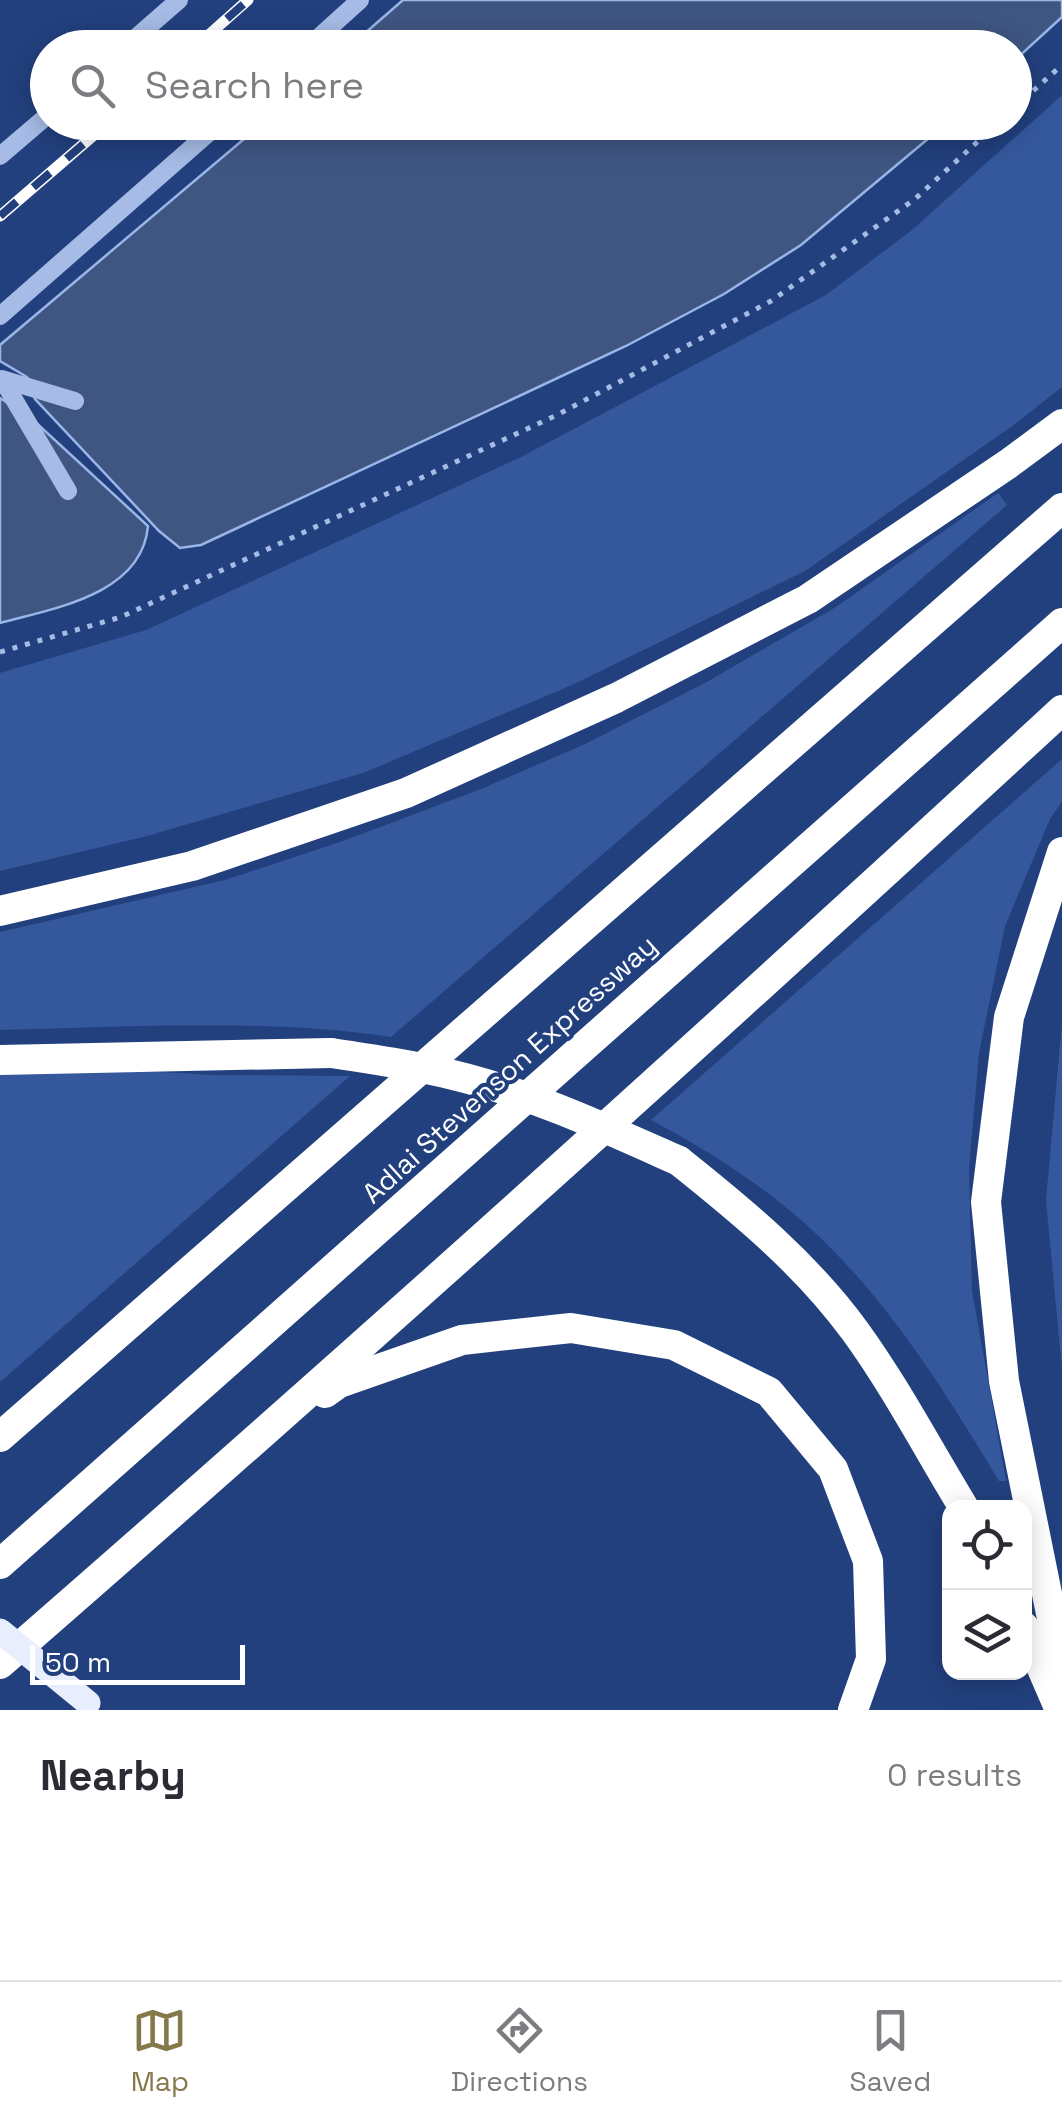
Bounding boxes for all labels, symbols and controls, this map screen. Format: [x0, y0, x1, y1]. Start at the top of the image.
search box [30, 30, 1032, 140]
icon: search [65, 58, 120, 113]
text: Search here [145, 61, 364, 109]
street label: Adlai Stevenson Expressway [354, 927, 664, 1211]
map controls [942, 1500, 1032, 1680]
button: locate [942, 1500, 1032, 1590]
button: layers [942, 1590, 1032, 1680]
scale bar [30, 1640, 245, 1684]
text: 50 m [45, 1644, 111, 1680]
text: Nearby [40, 1749, 186, 1802]
text: 0 results [887, 1755, 1022, 1795]
tab: Map [131, 2003, 189, 2099]
tab: Directions [451, 2003, 588, 2099]
tab: Saved [850, 2003, 931, 2099]

